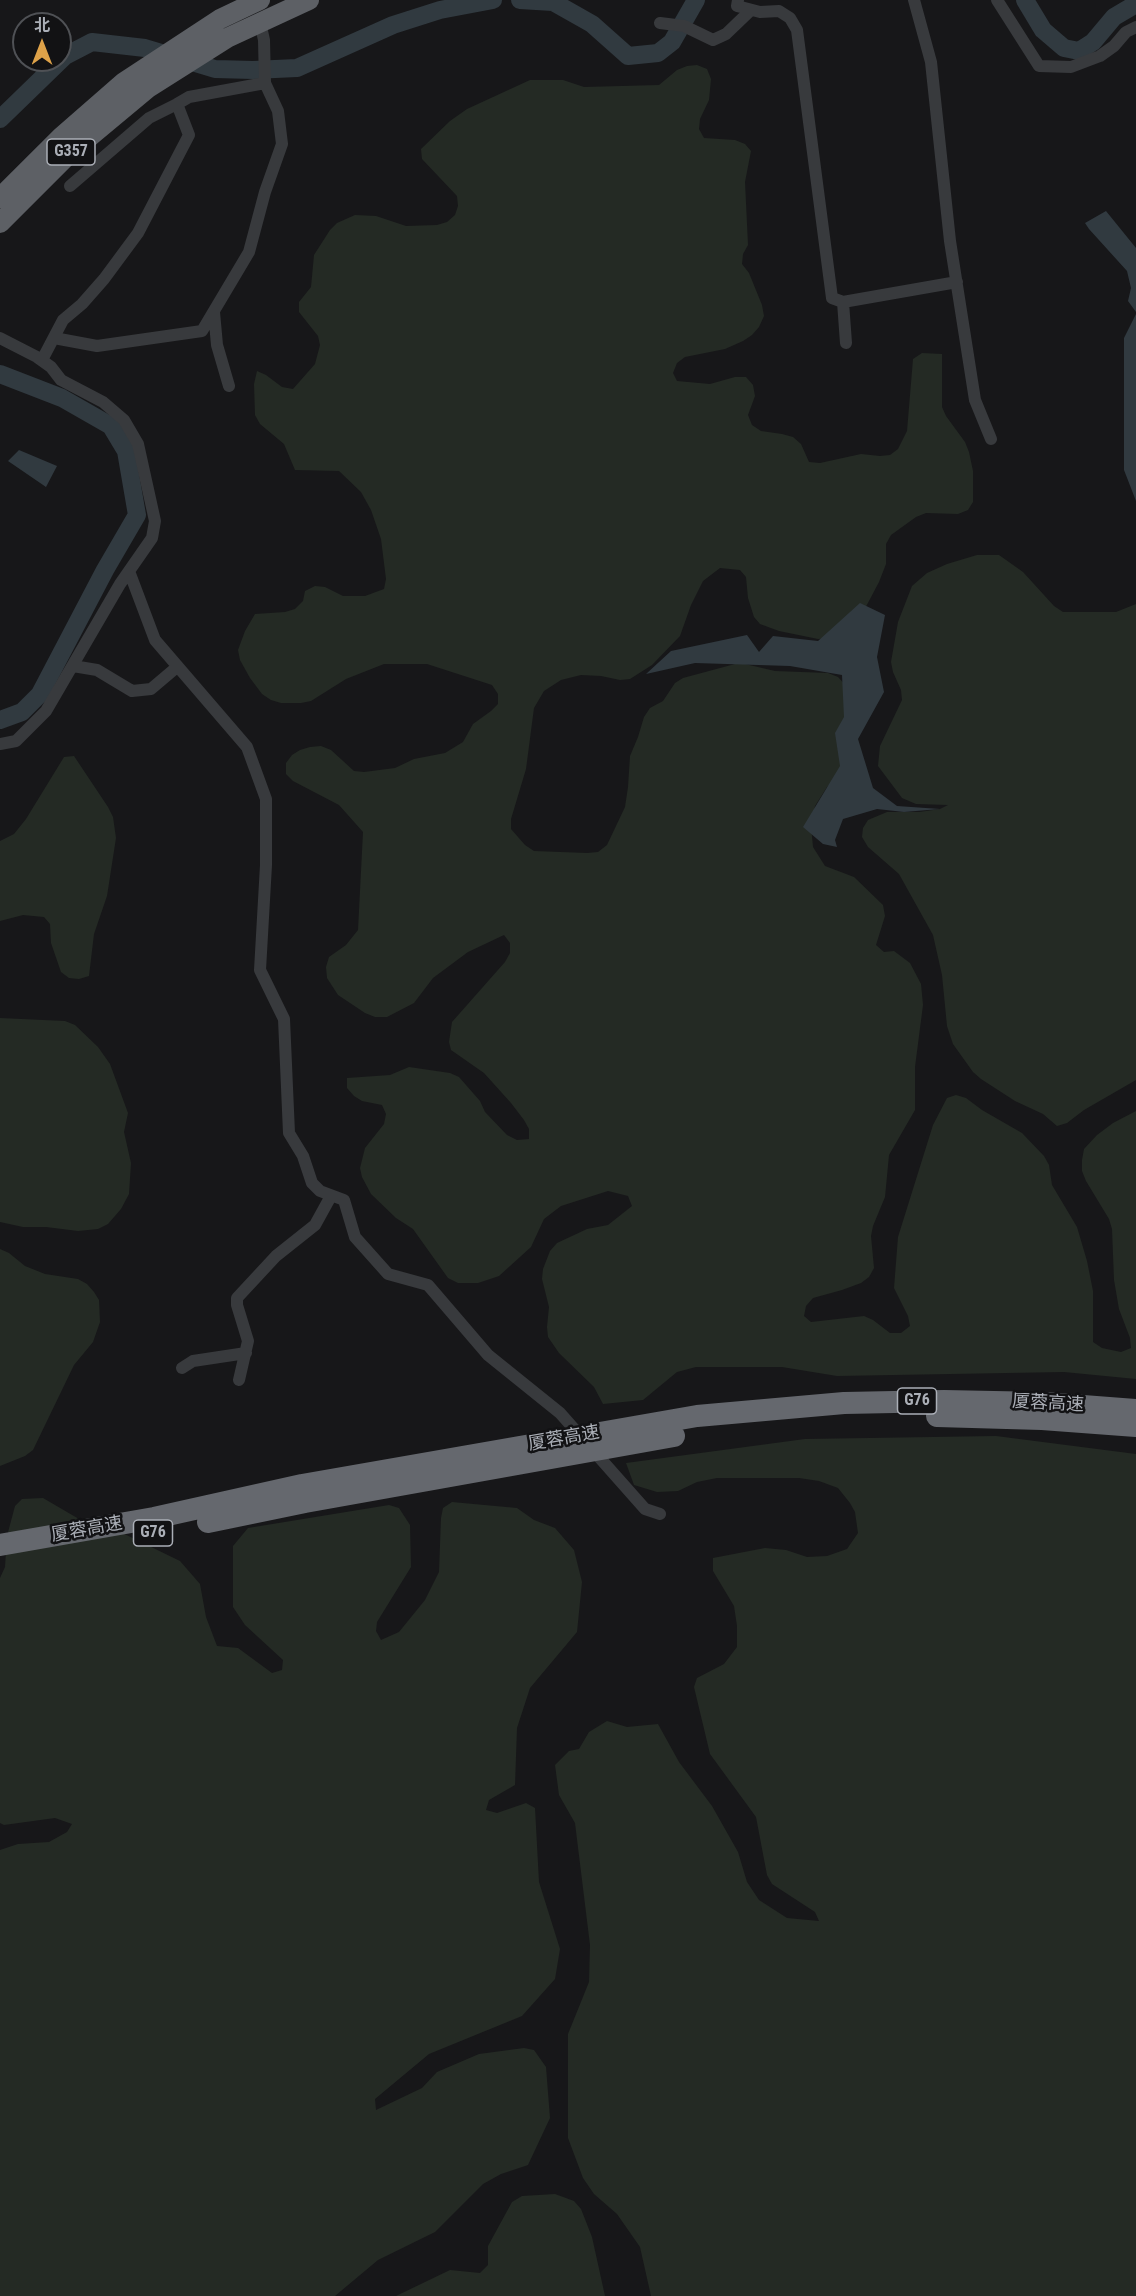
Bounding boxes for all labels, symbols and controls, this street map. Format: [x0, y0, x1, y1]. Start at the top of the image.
north arrow [12, 12, 72, 72]
text: 北 [34, 16, 50, 35]
road number: G357 [47, 139, 95, 165]
road number: G76 [898, 1388, 936, 1414]
street label: 厦蓉高速 [1011, 1391, 1085, 1417]
street label: 厦蓉高速 [527, 1422, 601, 1456]
street label: 厦蓉高速 [50, 1513, 124, 1547]
road number: G76 [134, 1520, 172, 1546]

